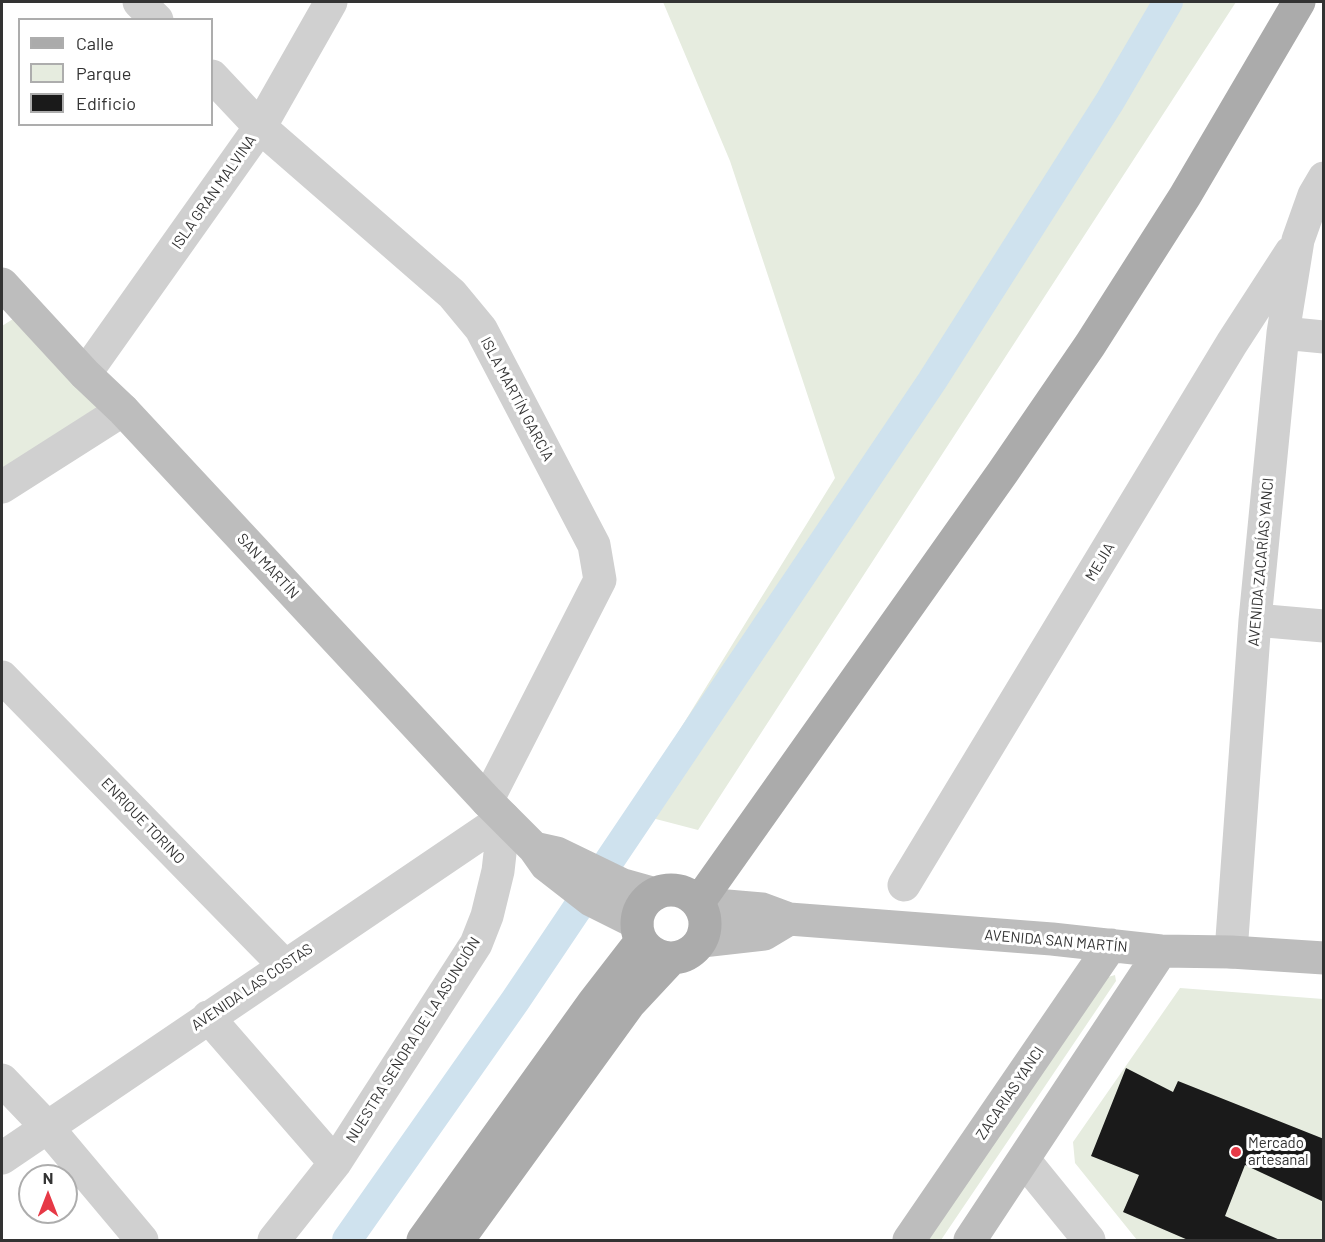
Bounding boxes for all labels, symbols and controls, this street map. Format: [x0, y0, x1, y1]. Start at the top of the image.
legend [18, 18, 213, 126]
text: Calle [76, 32, 114, 54]
text: Parque [76, 62, 131, 84]
text: Edificio [76, 92, 136, 114]
street label: ISLA GRAN MALVINA [168, 132, 260, 252]
street label: ISLA MARTÍN GARCÍA [477, 334, 557, 464]
street label: AVENIDA ZACARÍAS YANCI [1245, 477, 1277, 647]
street label: SAN MARTÍN [233, 530, 303, 602]
street label: MEJIA [1082, 540, 1118, 584]
street label: ENRIQUE TORINO [97, 774, 189, 868]
street label: AVENIDA SAN MARTÍN [984, 926, 1128, 956]
street label: NUESTRA SEÑORA DE LA ASUNCIÓN [342, 934, 484, 1146]
street label: AVENIDA LAS COSTAS [188, 940, 316, 1034]
street label: ZACARIAS YANCI [972, 1043, 1048, 1143]
place label: Mercado artesanal [1248, 1134, 1309, 1169]
marker: Mercado artesanal [1229, 1145, 1243, 1159]
north arrow [18, 1164, 78, 1224]
text: N [43, 1168, 53, 1187]

